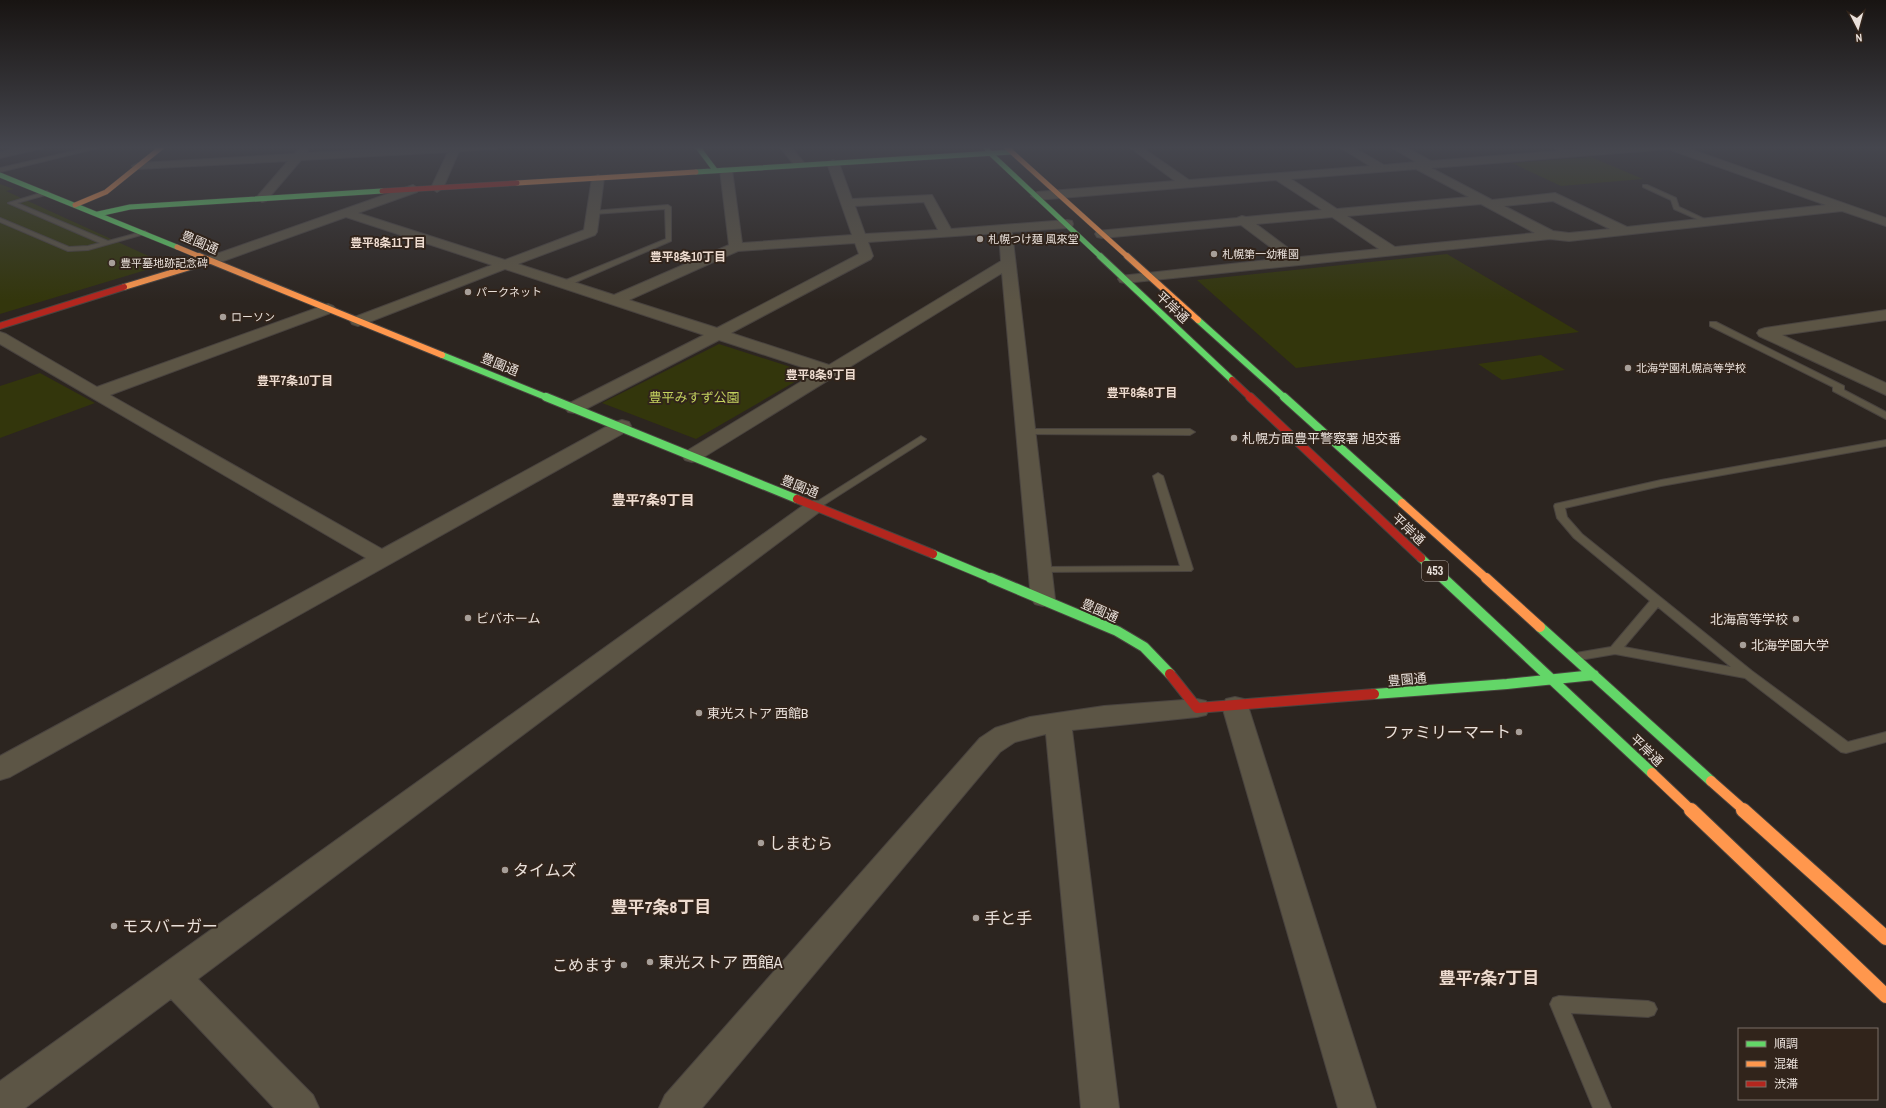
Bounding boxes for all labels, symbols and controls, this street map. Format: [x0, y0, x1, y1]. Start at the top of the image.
north arrow [1838, 8, 1878, 48]
text: N [1855, 31, 1863, 45]
street label: 豊園通 [179, 227, 221, 258]
place label: 札幌つけ麺 風來堂 [988, 232, 1079, 246]
marker: 札幌つけ麺 風來堂 [975, 234, 985, 244]
district label: 豊平8条11丁目 [350, 235, 426, 251]
place label: 札幌第一幼稚園 [1222, 247, 1299, 261]
district label: 豊平8条10丁目 [650, 249, 726, 265]
marker: 札幌第一幼稚園 [1209, 249, 1219, 259]
place label: 豊平墓地跡記念碑 [120, 256, 208, 270]
marker: 豊平墓地跡記念碑 [107, 258, 117, 268]
place label: パークネット [476, 285, 542, 299]
marker: パークネット [463, 287, 473, 297]
street label: 平岸通 [1153, 288, 1193, 327]
place label: ローソン [231, 310, 275, 324]
marker: ローソン [218, 312, 228, 322]
street label: 豊園通 [479, 349, 521, 380]
place label: 北海学園札幌高等学校 [1636, 361, 1746, 375]
marker: 北海学園札幌高等学校 [1623, 363, 1633, 373]
district label: 豊平8条9丁目 [786, 367, 856, 383]
district label: 豊平7条10丁目 [257, 373, 333, 389]
district label: 豊平8条8丁目 [1107, 385, 1177, 401]
park label: 豊平みすず公園 [648, 389, 740, 406]
place label: 札幌方面豊平警察署 旭交番 [1242, 430, 1401, 447]
marker: 札幌方面豊平警察署 旭交番 [1229, 433, 1239, 443]
street label: 豊園通 [779, 471, 821, 502]
district label: 豊平7条9丁目 [612, 491, 694, 509]
street label: 平岸通 [1389, 510, 1429, 549]
road number: 453 [1422, 561, 1448, 581]
street label: 豊園通 [1079, 595, 1121, 626]
place label: ビバホーム [476, 610, 541, 627]
place label: 北海高等学校 [1710, 611, 1788, 628]
marker: ビバホーム [463, 613, 473, 623]
marker: 北海高等学校 [1791, 614, 1801, 624]
place label: 北海学園大学 [1751, 637, 1829, 654]
marker: 北海学園大学 [1738, 640, 1748, 650]
street label: 豊園通 [1387, 669, 1427, 690]
place label: 東光ストア 西館B [707, 705, 808, 722]
marker: 東光ストア 西館B [694, 708, 704, 718]
place label: ファミリーマート [1383, 721, 1511, 743]
marker: ファミリーマート [1514, 727, 1524, 737]
street label: 平岸通 [1627, 731, 1667, 770]
place label: しまむら [769, 832, 833, 854]
marker: しまむら [756, 838, 766, 848]
place label: タイムズ [513, 859, 577, 881]
marker: タイムズ [500, 865, 510, 875]
district label: 豊平7条8丁目 [611, 895, 711, 918]
place label: 手と手 [984, 907, 1032, 929]
marker: 手と手 [971, 913, 981, 923]
place label: モスバーガー [122, 915, 218, 937]
marker: モスバーガー [109, 921, 119, 931]
place label: 東光ストア 西館A [658, 951, 783, 973]
place label: こめます [552, 954, 616, 976]
marker: 東光ストア 西館A [645, 957, 655, 967]
marker: こめます [619, 960, 629, 970]
district label: 豊平7条7丁目 [1439, 966, 1539, 989]
legend [1738, 1028, 1878, 1100]
text: 順調 [1774, 1036, 1798, 1052]
text: 混雑 [1774, 1056, 1798, 1072]
text: 渋滞 [1774, 1076, 1798, 1092]

